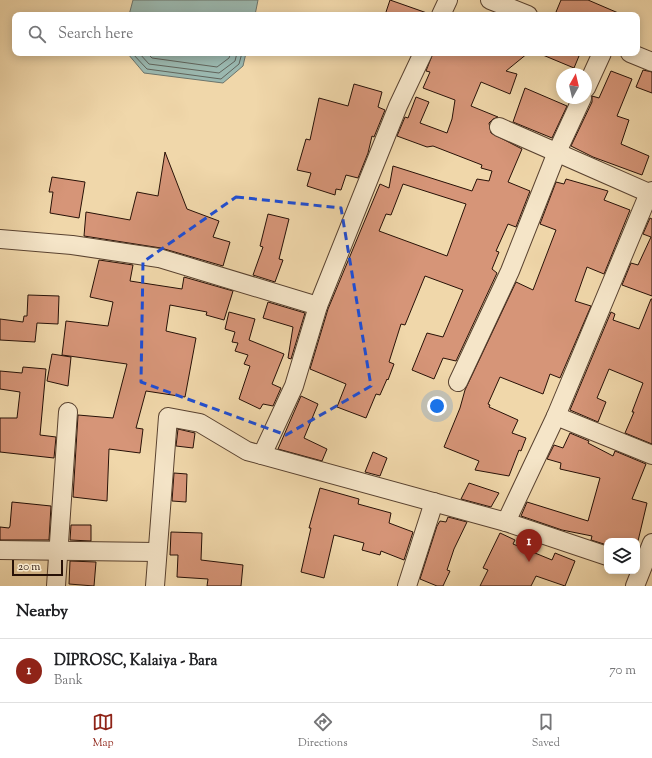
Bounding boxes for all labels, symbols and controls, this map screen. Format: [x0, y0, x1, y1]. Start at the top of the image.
search box [12, 12, 640, 56]
icon: search [26, 23, 48, 45]
text: Search here [58, 24, 133, 45]
north arrow [556, 68, 592, 104]
your location [427, 396, 447, 416]
pin: 1 [516, 529, 542, 562]
map controls [604, 538, 640, 574]
button: layers [604, 538, 640, 574]
scale bar [12, 558, 63, 577]
text: 20 m [18, 559, 40, 575]
text: Nearby [16, 600, 68, 624]
text: DIPROSC, Kalaiya - Bara [54, 651, 217, 672]
text: 1 [27, 662, 31, 680]
text: 70 m [609, 662, 636, 680]
text: Bank [54, 672, 83, 690]
tab: Map [92, 711, 114, 751]
tab: Directions [298, 711, 348, 751]
tab: Saved [532, 711, 560, 751]

